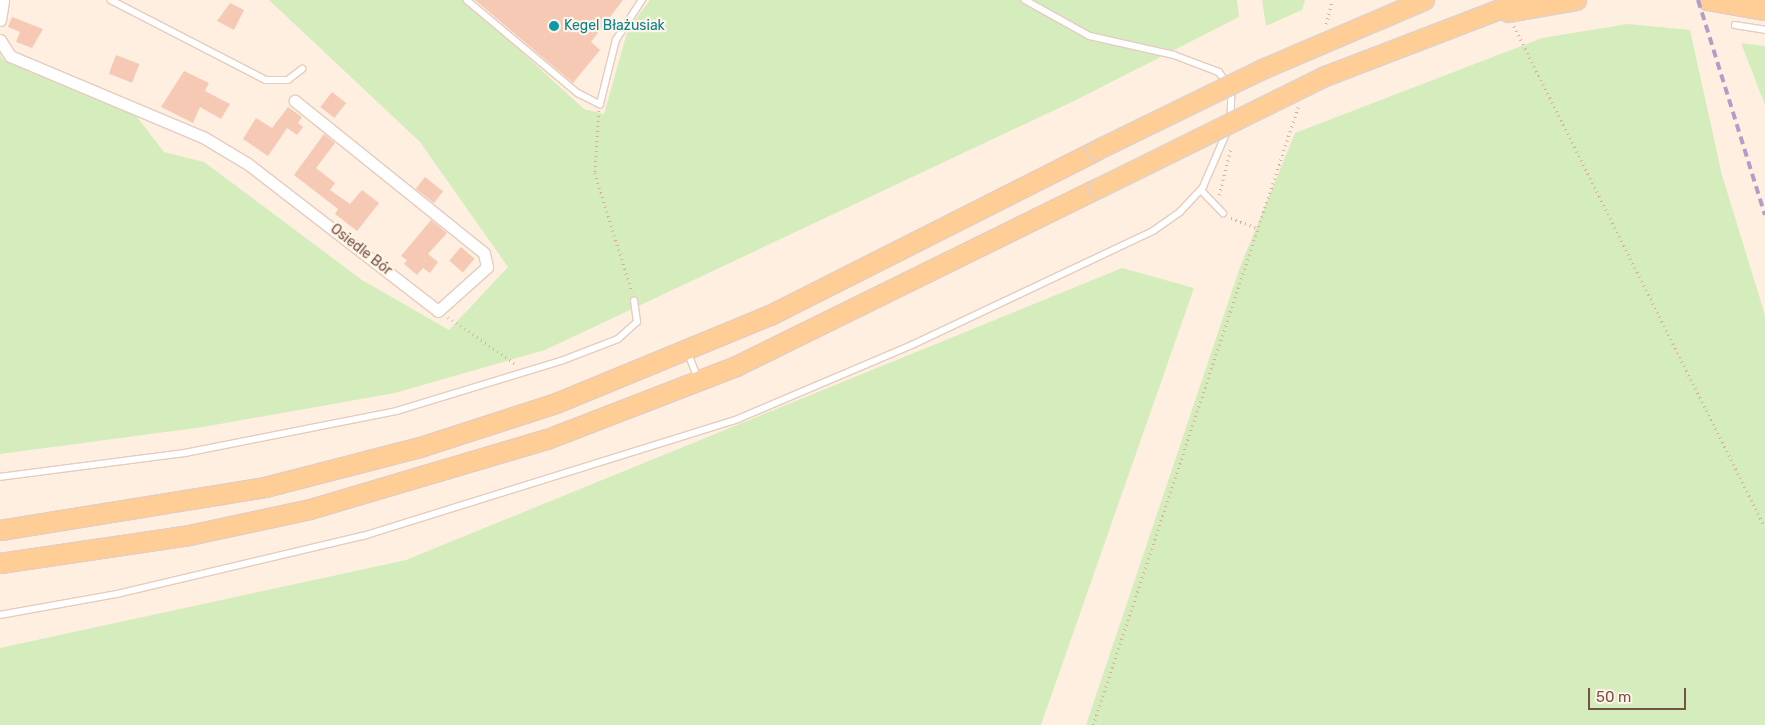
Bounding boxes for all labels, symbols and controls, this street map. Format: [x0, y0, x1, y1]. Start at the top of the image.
place label: Kegel Błażusiak [564, 18, 665, 34]
marker: Kegel Błażusiak [548, 20, 560, 32]
street label: Osiedle Bór [327, 221, 395, 279]
scale bar [1590, 678, 1688, 710]
text: 50 m [1596, 688, 1631, 706]

